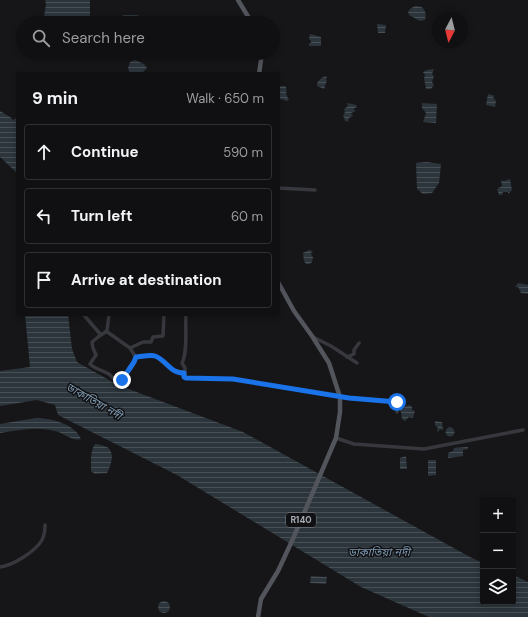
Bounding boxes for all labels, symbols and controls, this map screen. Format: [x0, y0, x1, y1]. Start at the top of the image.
north arrow [432, 12, 468, 48]
search box [16, 16, 280, 60]
icon: search [30, 27, 52, 49]
text: Search here [62, 28, 145, 48]
text: 9 min [32, 87, 78, 109]
text: Walk · 650 m [186, 90, 264, 107]
icon: ahead [33, 141, 55, 163]
text: Continue [71, 142, 139, 162]
text: 590 m [223, 144, 263, 161]
icon: left [33, 205, 55, 227]
text: Turn left [71, 206, 132, 226]
text: 60 m [231, 208, 263, 225]
icon: arrive [33, 269, 55, 291]
text: Arrive at destination [71, 270, 222, 290]
route end [113, 371, 131, 389]
water label: ডাকাতিয়া নদী [64, 379, 126, 424]
route start [388, 393, 406, 411]
map controls [480, 497, 516, 605]
button: + [480, 497, 516, 533]
road number: R140 [286, 513, 316, 527]
button: − [480, 533, 516, 569]
water label: ডাকাতিয়া নদী [348, 545, 412, 559]
button: layers [480, 569, 516, 605]

